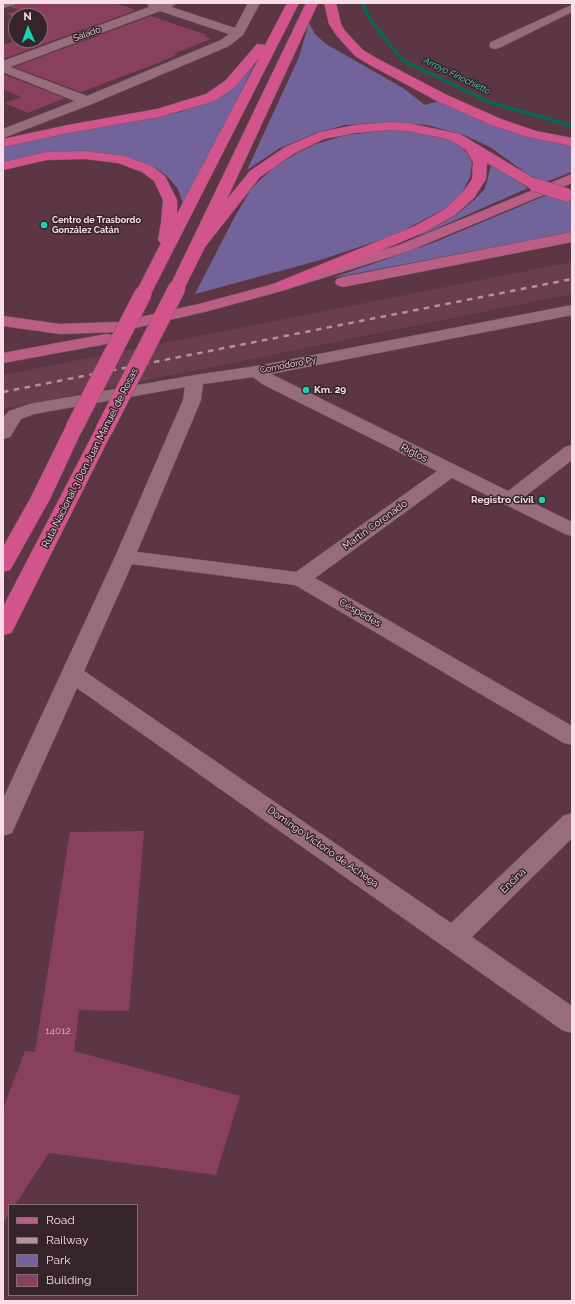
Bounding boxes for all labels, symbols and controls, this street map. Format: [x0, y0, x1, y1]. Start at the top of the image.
north arrow [8, 8, 48, 48]
text: N [23, 10, 32, 23]
street label: Salado [72, 24, 102, 44]
water label: Arroyo Finochietto [422, 55, 492, 97]
place label: Centro de Trasbordo González Catán [52, 215, 141, 236]
marker: Centro de Trasbordo González Catán [39, 220, 49, 230]
street label: Comodoro Py [259, 354, 317, 376]
street label: Ruta Nacional 3 Don Juan Manuel de Rosas [39, 366, 141, 550]
place label: Km. 29 [314, 384, 346, 396]
marker: Km. 29 [301, 385, 311, 395]
street label: Riglos [399, 441, 429, 465]
place label: Registro Civil [471, 494, 534, 506]
marker: Registro Civil [537, 495, 547, 505]
street label: Martín Coronado [340, 497, 410, 553]
street label: Céspedes [337, 596, 383, 630]
street label: Domingo Victorio de Achega [265, 804, 381, 890]
street label: Encina [498, 866, 528, 896]
house number: 14012 [45, 1025, 71, 1037]
legend [8, 1204, 138, 1296]
text: Road [46, 1213, 75, 1227]
text: Railway [46, 1233, 88, 1247]
text: Park [46, 1253, 71, 1267]
text: Building [46, 1273, 92, 1287]

